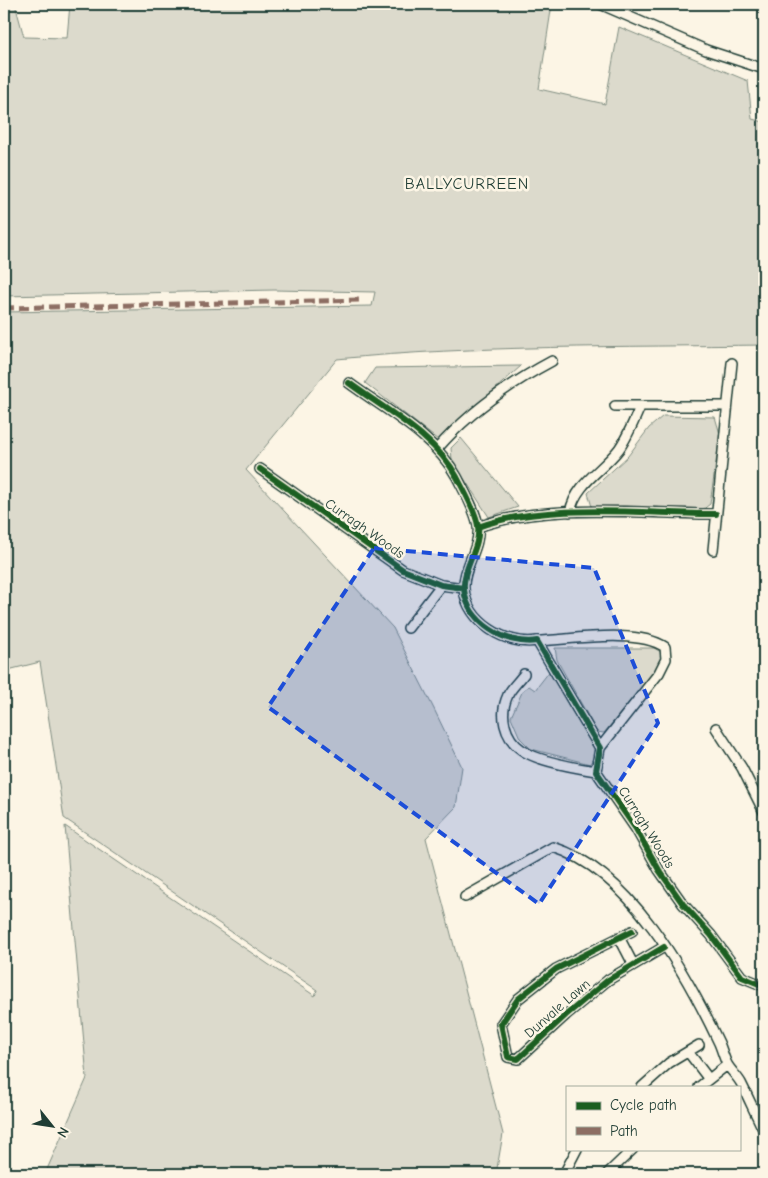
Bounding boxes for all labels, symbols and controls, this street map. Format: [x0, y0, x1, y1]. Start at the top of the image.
district label: BALLYCURREEN [405, 175, 529, 193]
street label: Curragh Woods [322, 495, 408, 562]
street label: Curragh Woods [615, 783, 679, 871]
street label: Dunvale Lawn [521, 975, 594, 1041]
legend [566, 1086, 740, 1150]
text: Cycle path [610, 1096, 677, 1114]
north arrow [28, 1100, 78, 1150]
text: Path [610, 1122, 638, 1140]
text: N [53, 1124, 72, 1140]

